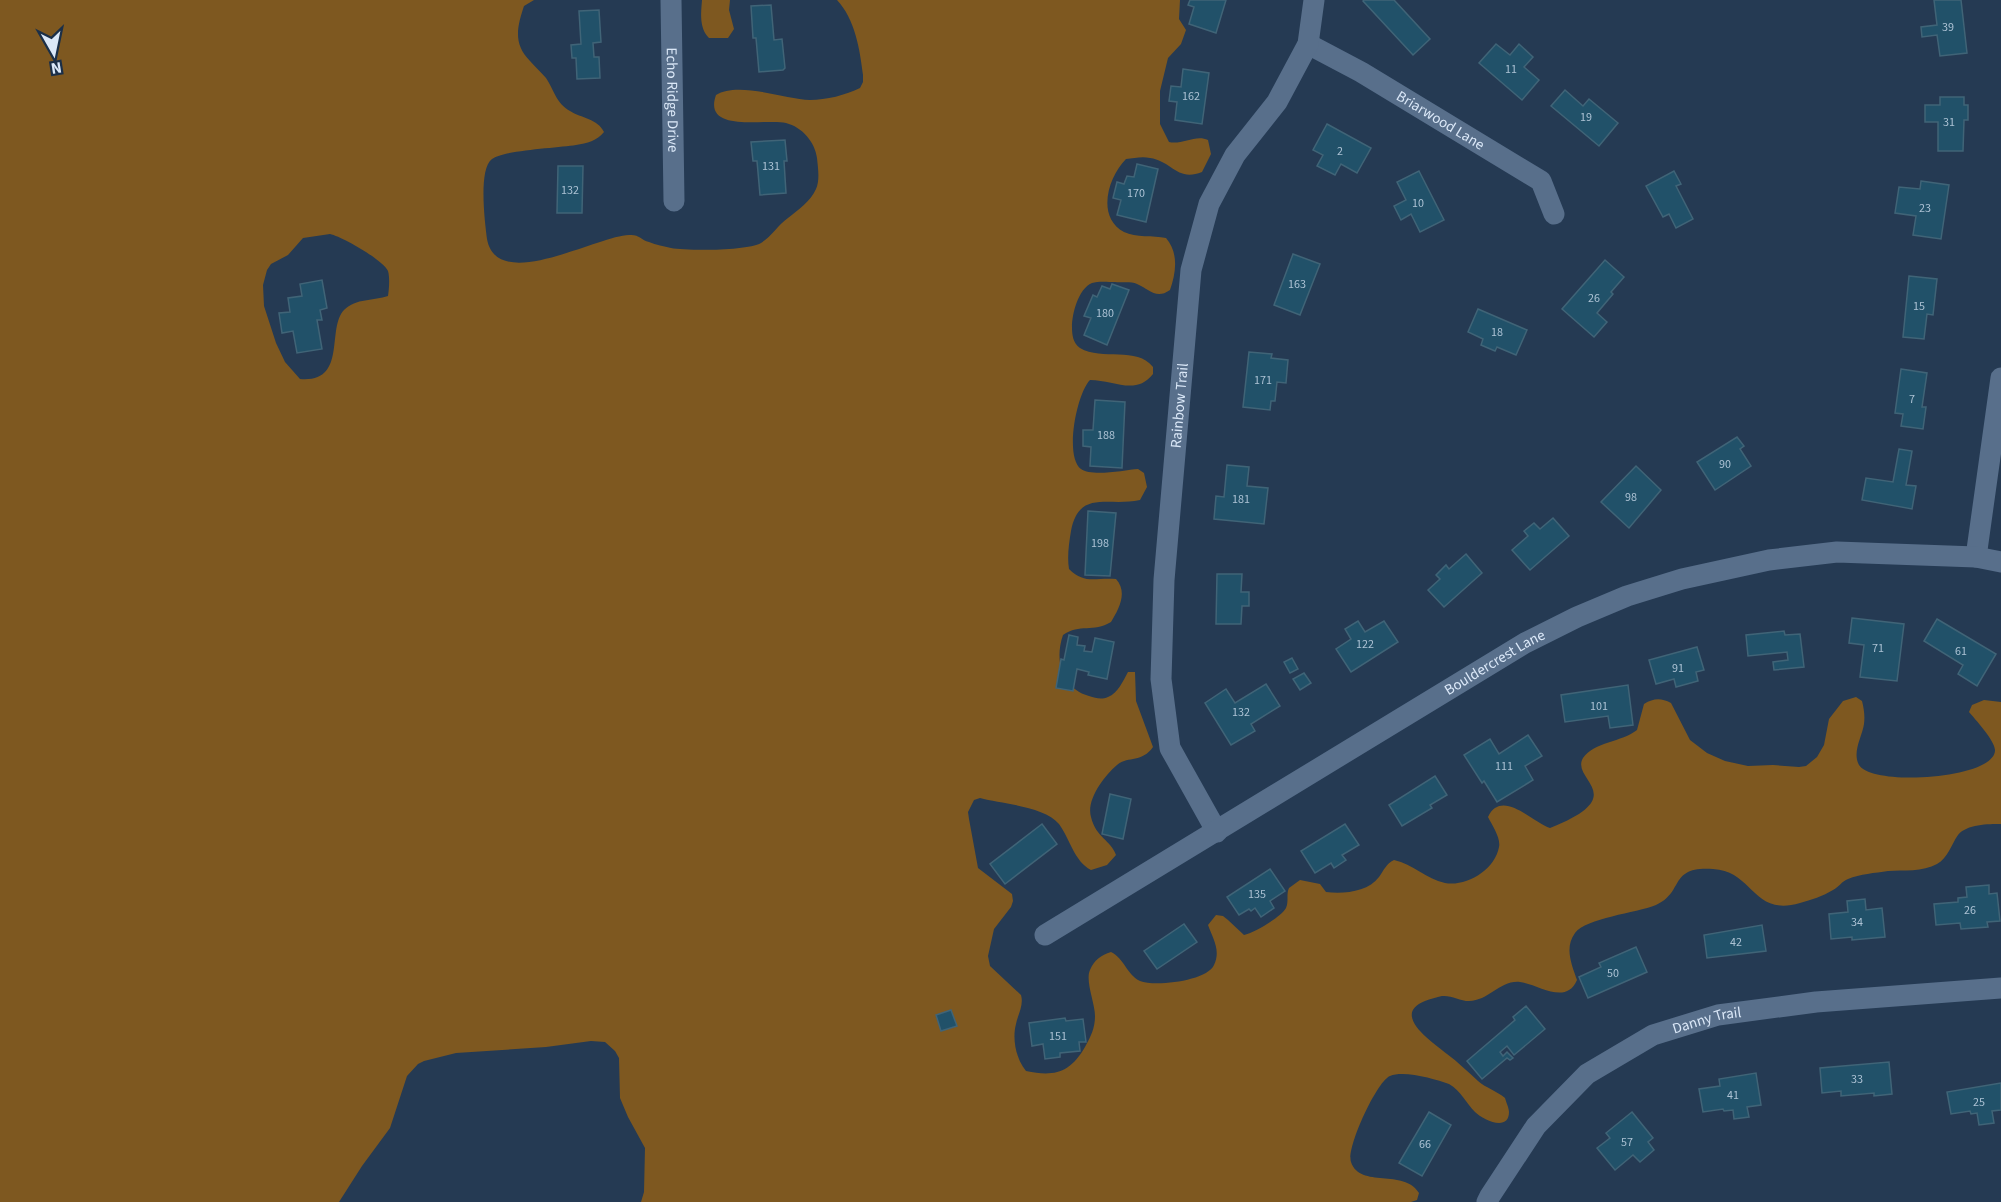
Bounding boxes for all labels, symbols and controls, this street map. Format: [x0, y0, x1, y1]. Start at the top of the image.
house number: 39 [1942, 19, 1954, 36]
north arrow [24, 24, 84, 84]
street label: Echo Ridge Drive [661, 47, 684, 153]
text: N [49, 56, 63, 80]
house number: 11 [1505, 61, 1517, 78]
street label: Briarwood Lane [1393, 85, 1489, 155]
house number: 162 [1182, 88, 1200, 105]
house number: 19 [1580, 109, 1592, 126]
house number: 31 [1943, 114, 1955, 131]
house number: 2 [1337, 143, 1343, 160]
house number: 131 [762, 158, 780, 175]
house number: 132 [561, 182, 579, 199]
house number: 170 [1127, 185, 1145, 202]
house number: 10 [1412, 195, 1424, 212]
house number: 23 [1919, 200, 1931, 217]
house number: 163 [1288, 276, 1306, 293]
house number: 26 [1588, 290, 1600, 307]
house number: 15 [1913, 298, 1925, 315]
house number: 180 [1096, 305, 1114, 322]
house number: 18 [1491, 324, 1503, 341]
street label: Rainbow Trail [1165, 362, 1193, 449]
house number: 171 [1254, 372, 1272, 389]
house number: 7 [1909, 391, 1915, 408]
house number: 188 [1097, 427, 1115, 444]
house number: 90 [1719, 456, 1731, 473]
house number: 98 [1625, 489, 1637, 506]
house number: 181 [1232, 491, 1250, 508]
house number: 198 [1091, 535, 1109, 552]
street label: Bouldercrest Lane [1440, 624, 1549, 700]
house number: 122 [1356, 636, 1374, 653]
house number: 71 [1872, 640, 1884, 657]
house number: 61 [1955, 643, 1967, 660]
house number: 91 [1672, 660, 1684, 677]
house number: 101 [1590, 698, 1608, 715]
house number: 132 [1232, 704, 1250, 721]
house number: 111 [1495, 758, 1513, 775]
house number: 135 [1248, 886, 1266, 903]
house number: 26 [1964, 902, 1976, 919]
house number: 34 [1851, 914, 1863, 931]
house number: 42 [1730, 934, 1742, 951]
house number: 50 [1607, 965, 1619, 982]
street label: Danny Trail [1670, 1002, 1743, 1039]
house number: 151 [1049, 1028, 1067, 1045]
house number: 33 [1851, 1071, 1863, 1088]
house number: 41 [1727, 1087, 1739, 1104]
house number: 25 [1973, 1094, 1985, 1111]
house number: 57 [1621, 1134, 1633, 1151]
house number: 66 [1419, 1136, 1431, 1153]

